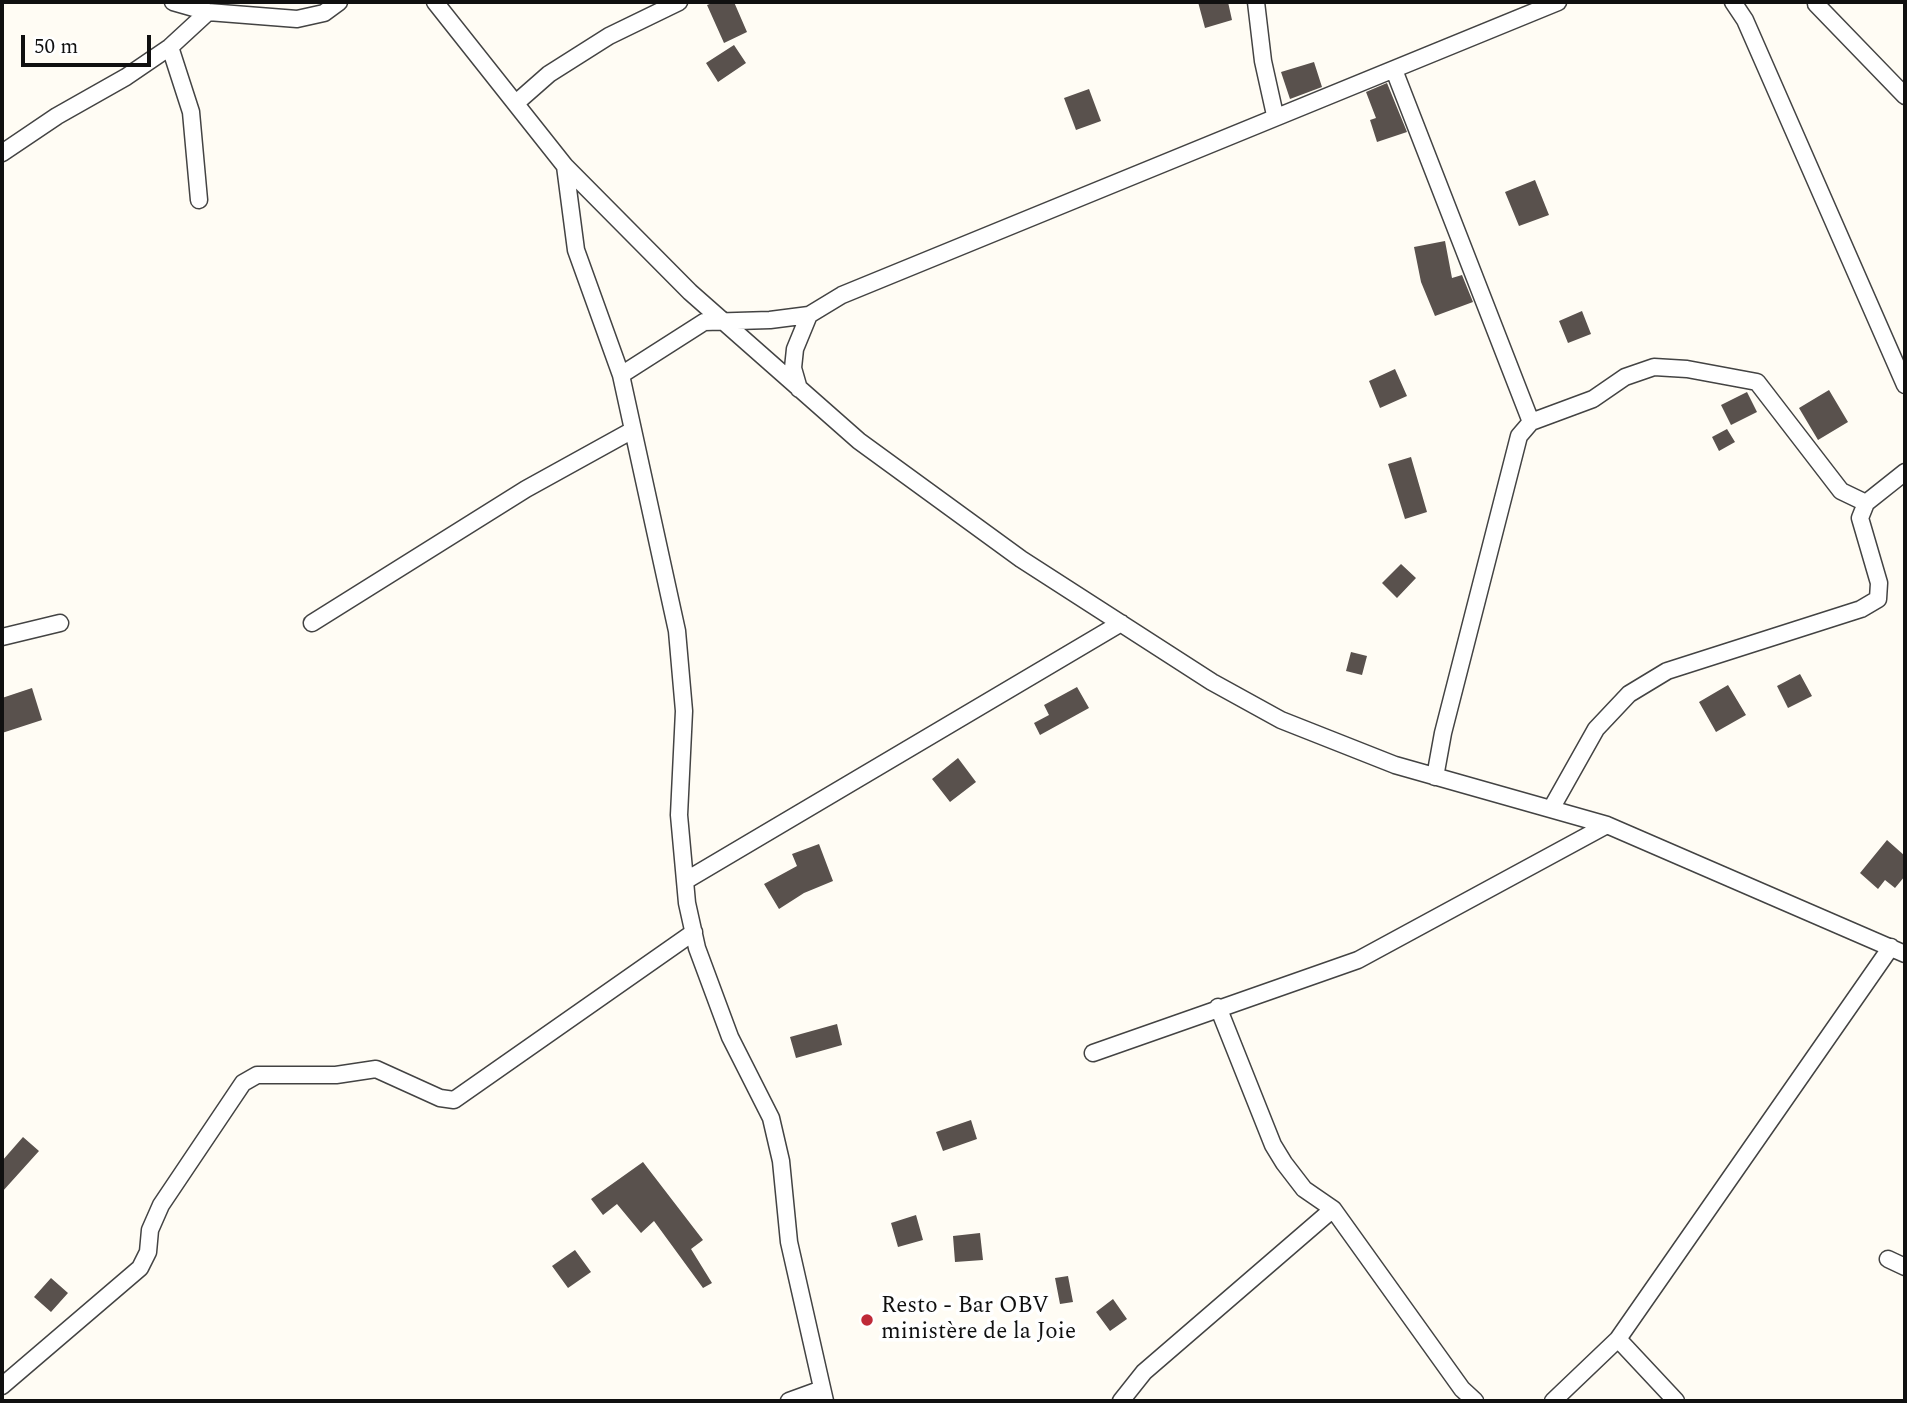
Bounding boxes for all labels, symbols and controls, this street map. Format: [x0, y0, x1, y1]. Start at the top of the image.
scale bar [24, 21, 154, 65]
text: 50 m [34, 31, 78, 63]
place label: Resto - Bar OBV ministère de la Joie [881, 1293, 1076, 1347]
marker: Resto - Bar OBV ministère de la Joie [859, 1312, 875, 1328]

